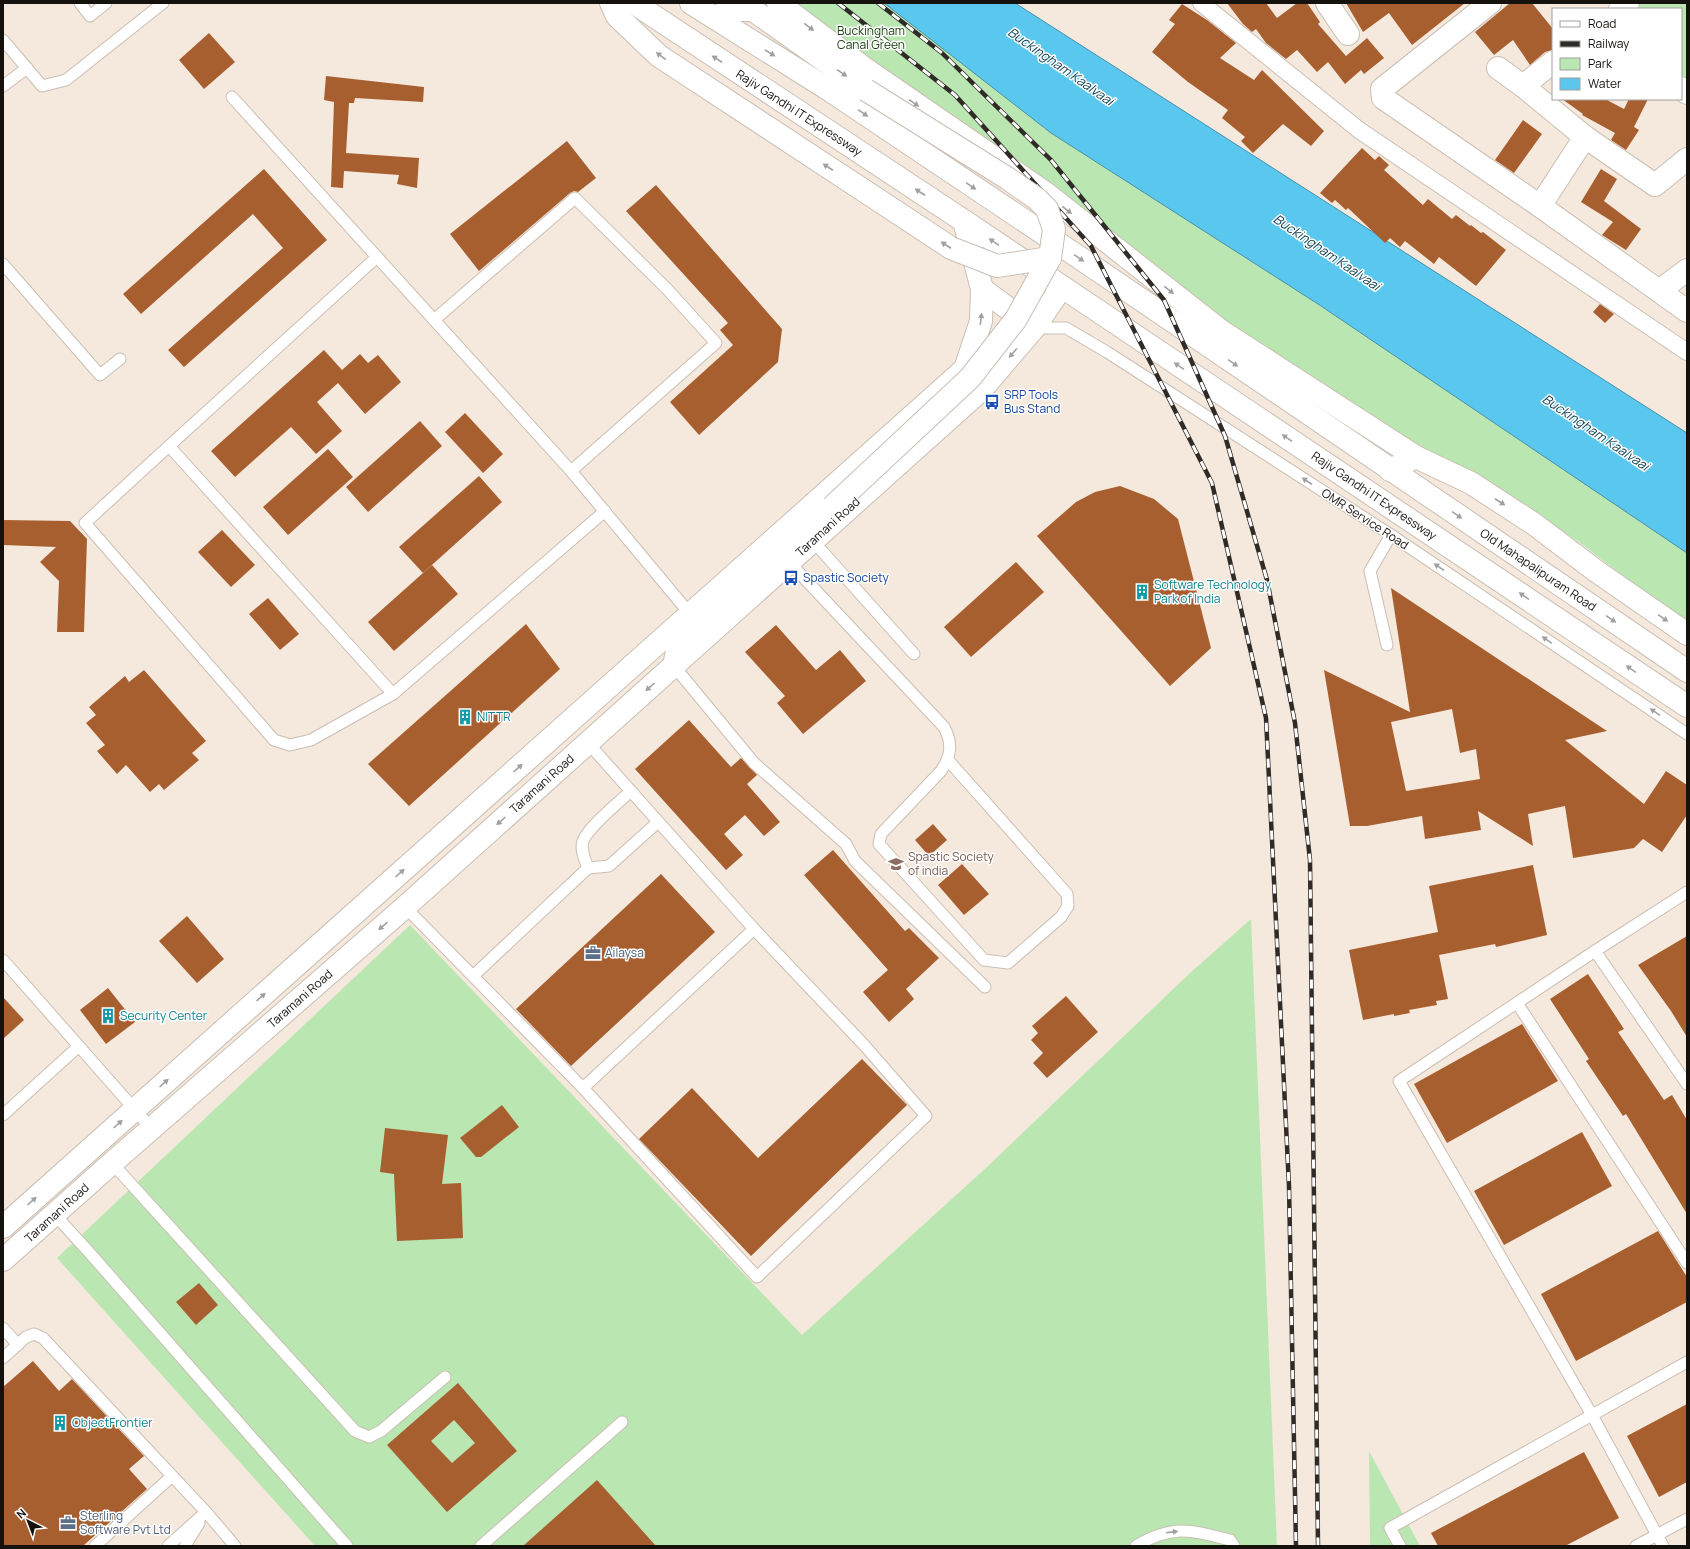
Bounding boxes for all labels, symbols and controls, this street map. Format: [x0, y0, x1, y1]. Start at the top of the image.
legend [1552, 8, 1682, 100]
text: Road [1588, 15, 1616, 32]
one-way arrow [804, 22, 815, 31]
park label: Buckingham Canal Green [837, 22, 905, 53]
water label: Buckingham Kaalvaai [1005, 23, 1119, 110]
text: Railway [1588, 35, 1630, 52]
one-way arrow [765, 49, 775, 57]
one-way arrow [656, 52, 667, 61]
one-way arrow [712, 55, 723, 63]
text: Park [1588, 55, 1613, 72]
street label: Rajiv Gandhi IT Expressway [733, 65, 866, 160]
one-way arrow [837, 69, 847, 77]
text: Water [1588, 75, 1622, 92]
one-way arrow [909, 99, 920, 107]
one-way arrow [858, 109, 868, 117]
one-way arrow [823, 163, 833, 171]
one-way arrow [965, 182, 977, 189]
one-way arrow [914, 188, 925, 196]
one-way arrow [1061, 205, 1072, 214]
water label: Buckingham Kaalvaai [1270, 210, 1386, 296]
one-way arrow [989, 238, 999, 246]
one-way arrow [940, 241, 952, 248]
one-way arrow [1074, 254, 1084, 262]
one-way arrow [1163, 286, 1174, 294]
one-way arrow [978, 313, 984, 325]
one-way arrow [1008, 347, 1017, 358]
one-way arrow [1227, 359, 1238, 367]
one-way arrow [1173, 363, 1185, 370]
place label: SRP Tools Bus Stand [1004, 386, 1060, 417]
water label: Buckingham Kaalvaai [1539, 390, 1655, 476]
bus stop icon: SRP Tools Bus Stand [983, 393, 1001, 411]
one-way arrow [1282, 435, 1293, 442]
street label: Rajiv Gandhi IT Expressway [1308, 447, 1441, 544]
one-way arrow [1301, 477, 1312, 484]
street label: OMR Service Road [1318, 484, 1412, 553]
street label: Taramani Road [792, 493, 864, 560]
one-way arrow [1494, 498, 1506, 505]
one-way arrow [1452, 511, 1462, 519]
street label: Old Mahapalipuram Road [1477, 524, 1600, 615]
one-way arrow [1434, 563, 1444, 571]
bus stop icon: Spastic Society [782, 569, 800, 587]
place label: Spastic Society [803, 569, 890, 586]
place label: Software Technology Park of India [1154, 576, 1272, 607]
building icon: Software Technology Park of India [1133, 583, 1151, 601]
one-way arrow [1518, 592, 1529, 600]
one-way arrow [1657, 614, 1669, 621]
one-way arrow [1606, 615, 1616, 623]
one-way arrow [1541, 636, 1552, 643]
one-way arrow [1626, 665, 1637, 673]
one-way arrow [645, 683, 655, 692]
building icon: NITTR [456, 708, 474, 726]
place label: NITTR [477, 708, 511, 725]
one-way arrow [1649, 708, 1660, 716]
street label: Taramani Road [506, 750, 578, 817]
one-way arrow [512, 763, 523, 772]
one-way arrow [496, 816, 506, 826]
place label: Spastic Society of india [908, 848, 995, 879]
school or university icon: Spastic Society of india [887, 855, 905, 873]
one-way arrow [395, 869, 404, 878]
one-way arrow [378, 922, 388, 931]
office icon: Ailaysa [584, 944, 602, 962]
place label: Ailaysa [605, 944, 644, 961]
street label: Taramani Road [263, 966, 336, 1032]
one-way arrow [256, 992, 266, 1001]
building icon: Security Center [99, 1007, 117, 1025]
place label: Security Center [120, 1007, 208, 1024]
one-way arrow [159, 1079, 169, 1088]
one-way arrow [113, 1119, 123, 1129]
street label: Taramani Road [21, 1179, 93, 1246]
one-way arrow [27, 1196, 37, 1206]
building icon: ObjectFrontier [51, 1414, 69, 1432]
place label: ObjectFrontier [72, 1414, 153, 1431]
north arrow [8, 1501, 48, 1541]
text: N [13, 1505, 29, 1521]
place label: Sterling Software Pvt Ltd [80, 1507, 171, 1538]
office icon: Sterling Software Pvt Ltd [59, 1514, 77, 1532]
one-way arrow [1166, 1529, 1178, 1535]

